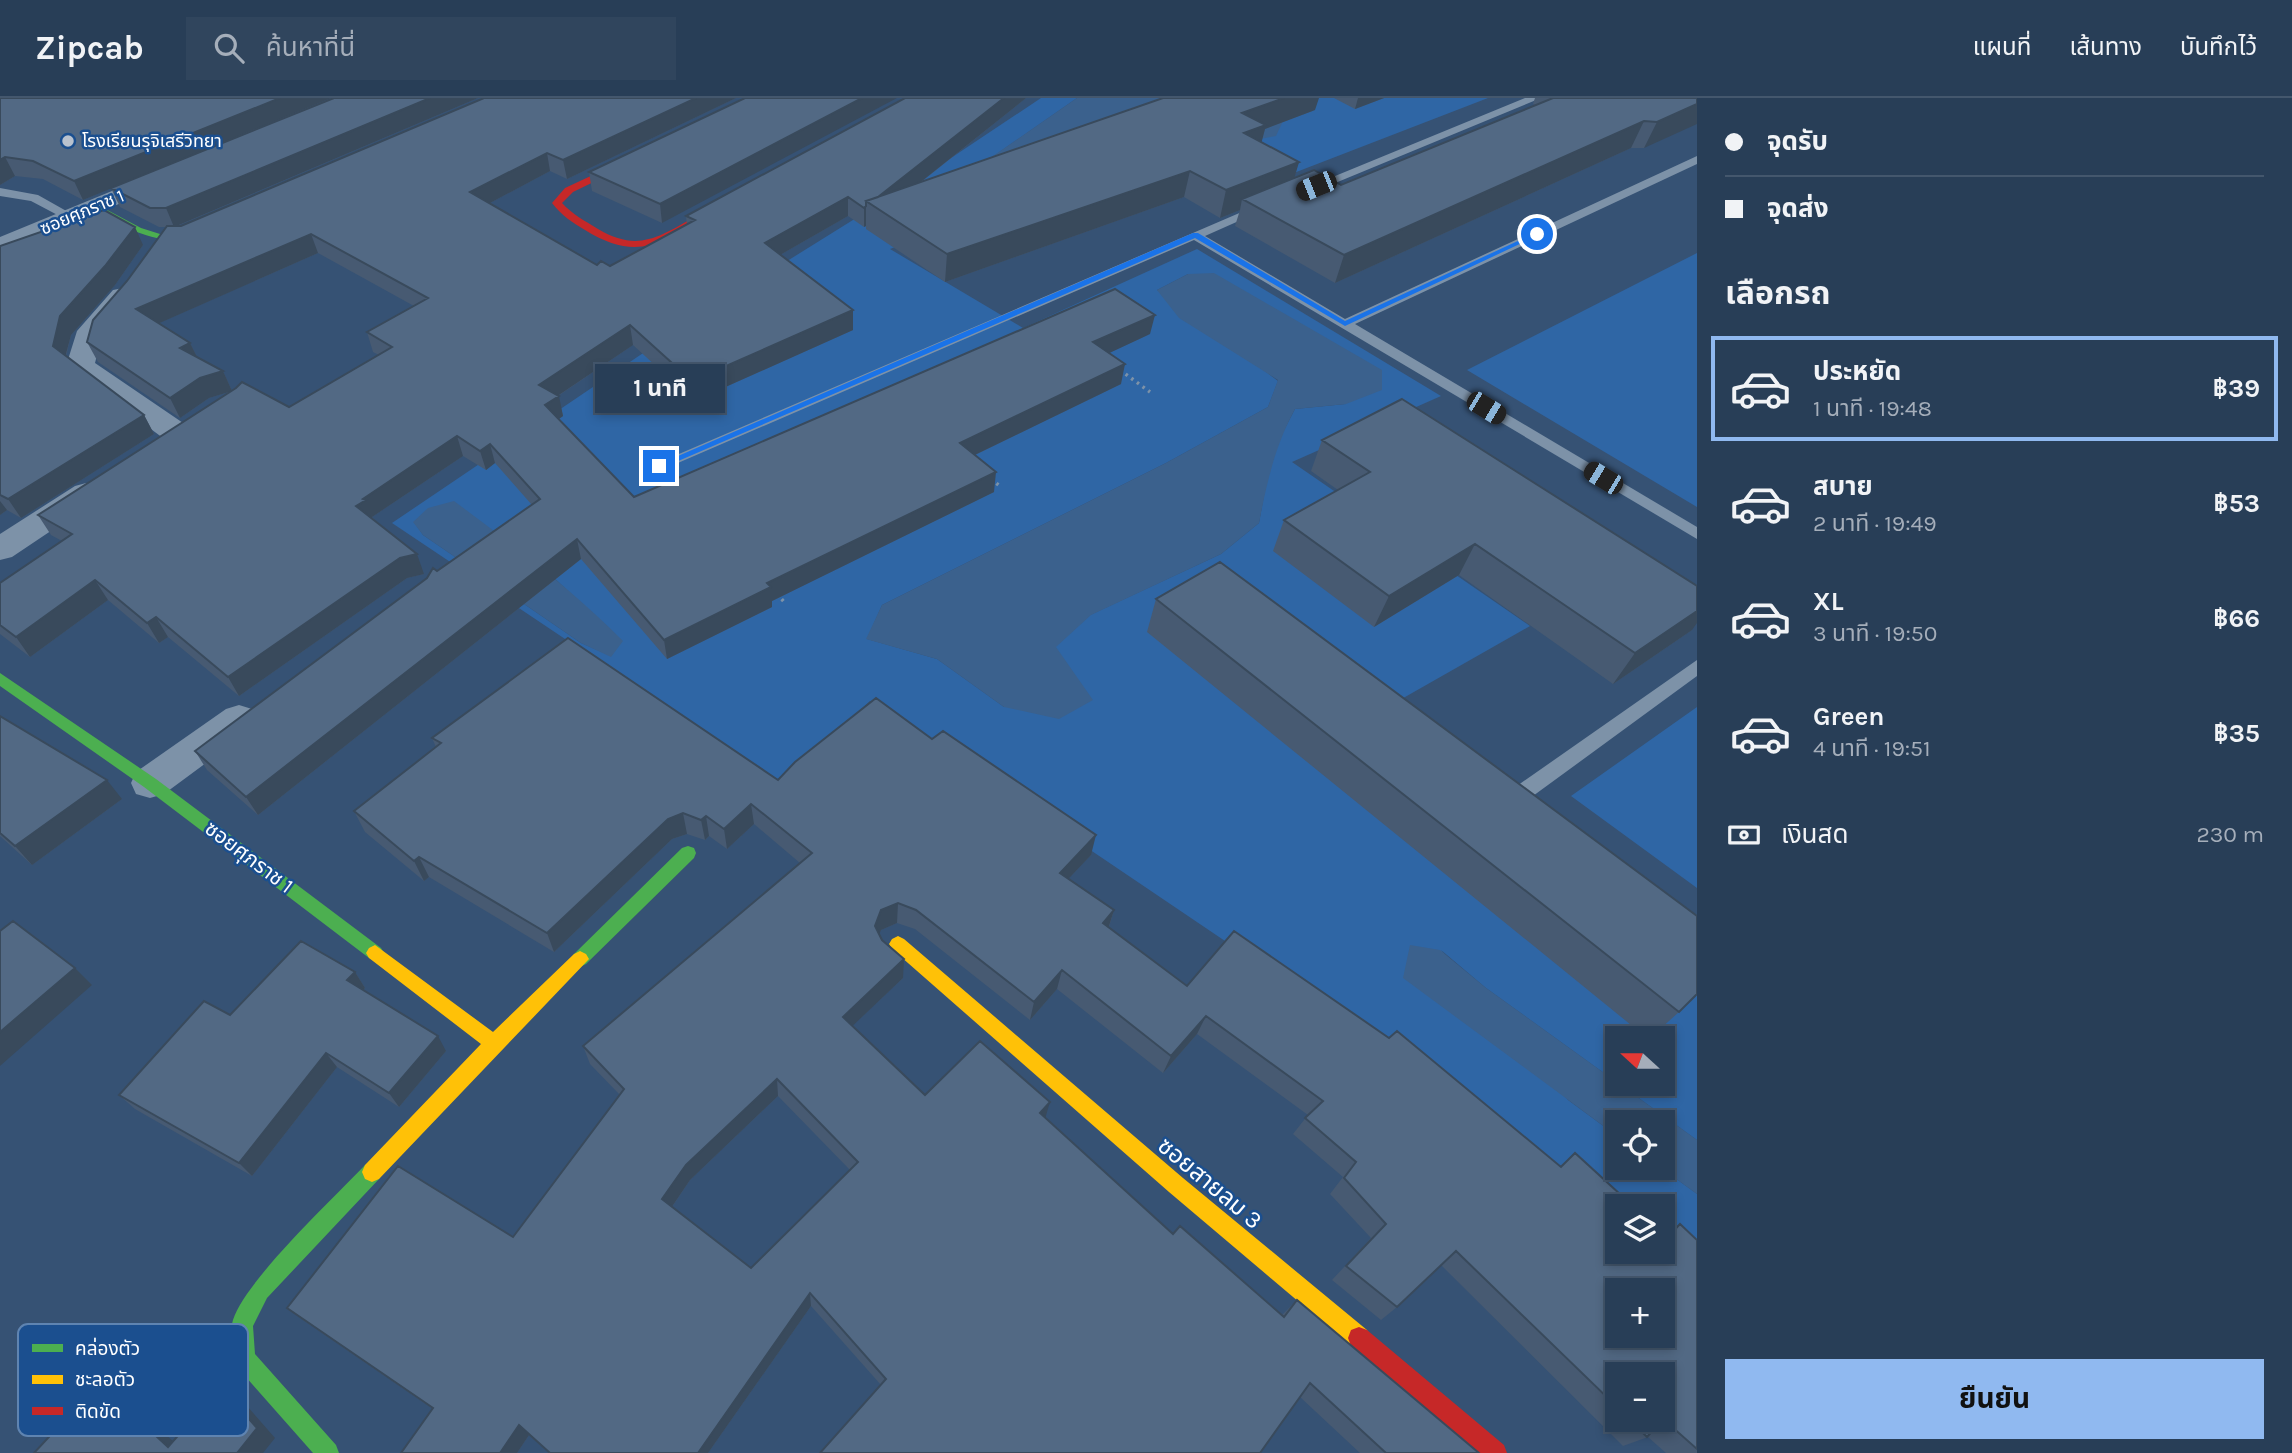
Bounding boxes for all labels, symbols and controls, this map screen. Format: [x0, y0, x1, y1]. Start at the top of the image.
search box [186, 17, 676, 80]
text: Zipcab [35, 29, 144, 67]
icon: search [210, 29, 248, 67]
text: ค้นหาที่นี่ [266, 32, 355, 63]
text: แผนที่ [1973, 33, 2031, 61]
text: เส้นทาง [2069, 33, 2142, 61]
text: บันทึกไว้ [2180, 33, 2257, 61]
text: จุดรับ [1767, 126, 1828, 157]
place label: โรงเรียนรุจิเสรีวิทยา [82, 130, 222, 152]
marker: โรงเรียนรุจิเสรีวิทยา [60, 133, 76, 149]
car [1293, 168, 1340, 204]
street label: ซอยศุภราช 1 [37, 184, 127, 240]
text: จุดส่ง [1767, 193, 1829, 224]
route start [1521, 218, 1553, 250]
text: เลือกรถ [1725, 275, 1830, 312]
text: ประหยัด [1813, 356, 1901, 387]
icon: car [1729, 357, 1792, 420]
callout: 1 นาที [594, 364, 724, 414]
text: ฿39 [2213, 373, 2260, 404]
text: 1 นาที [633, 375, 687, 402]
car [1463, 388, 1510, 428]
text: 1 นาที · 19:48 [1813, 395, 1932, 422]
route end [643, 450, 675, 482]
car [1580, 458, 1627, 498]
text: สบาย [1813, 471, 1873, 502]
icon: car [1729, 472, 1792, 535]
text: ฿53 [2214, 488, 2260, 519]
text: 2 นาที · 19:49 [1813, 510, 1937, 537]
text: XL [1813, 586, 1844, 617]
icon: car [1729, 587, 1792, 650]
text: ฿66 [2213, 603, 2260, 634]
text: 3 นาที · 19:50 [1813, 620, 1937, 647]
text: Green [1813, 701, 1885, 732]
icon: car [1729, 702, 1792, 765]
text: ฿35 [2214, 718, 2260, 749]
text: 4 นาที · 19:51 [1813, 735, 1931, 762]
street label: ซอยศุภราช 1 [200, 816, 298, 899]
icon: cash [1725, 816, 1763, 854]
text: เงินสด [1781, 819, 1848, 850]
text: 230 m [2196, 821, 2264, 848]
north arrow [1605, 1026, 1675, 1096]
map controls [1605, 1026, 1675, 1432]
button: locate [1605, 1110, 1675, 1180]
street label: ซอยสายลม 3 [1152, 1131, 1268, 1235]
button: layers [1605, 1194, 1675, 1264]
button: + [1605, 1278, 1675, 1348]
legend [18, 1324, 248, 1436]
text: คล่องตัว [75, 1337, 140, 1360]
button: ยืนยัน [1725, 1359, 2264, 1439]
button: − [1605, 1362, 1675, 1432]
text: ชะลอตัว [75, 1369, 135, 1391]
text: ติดขัด [75, 1401, 121, 1423]

